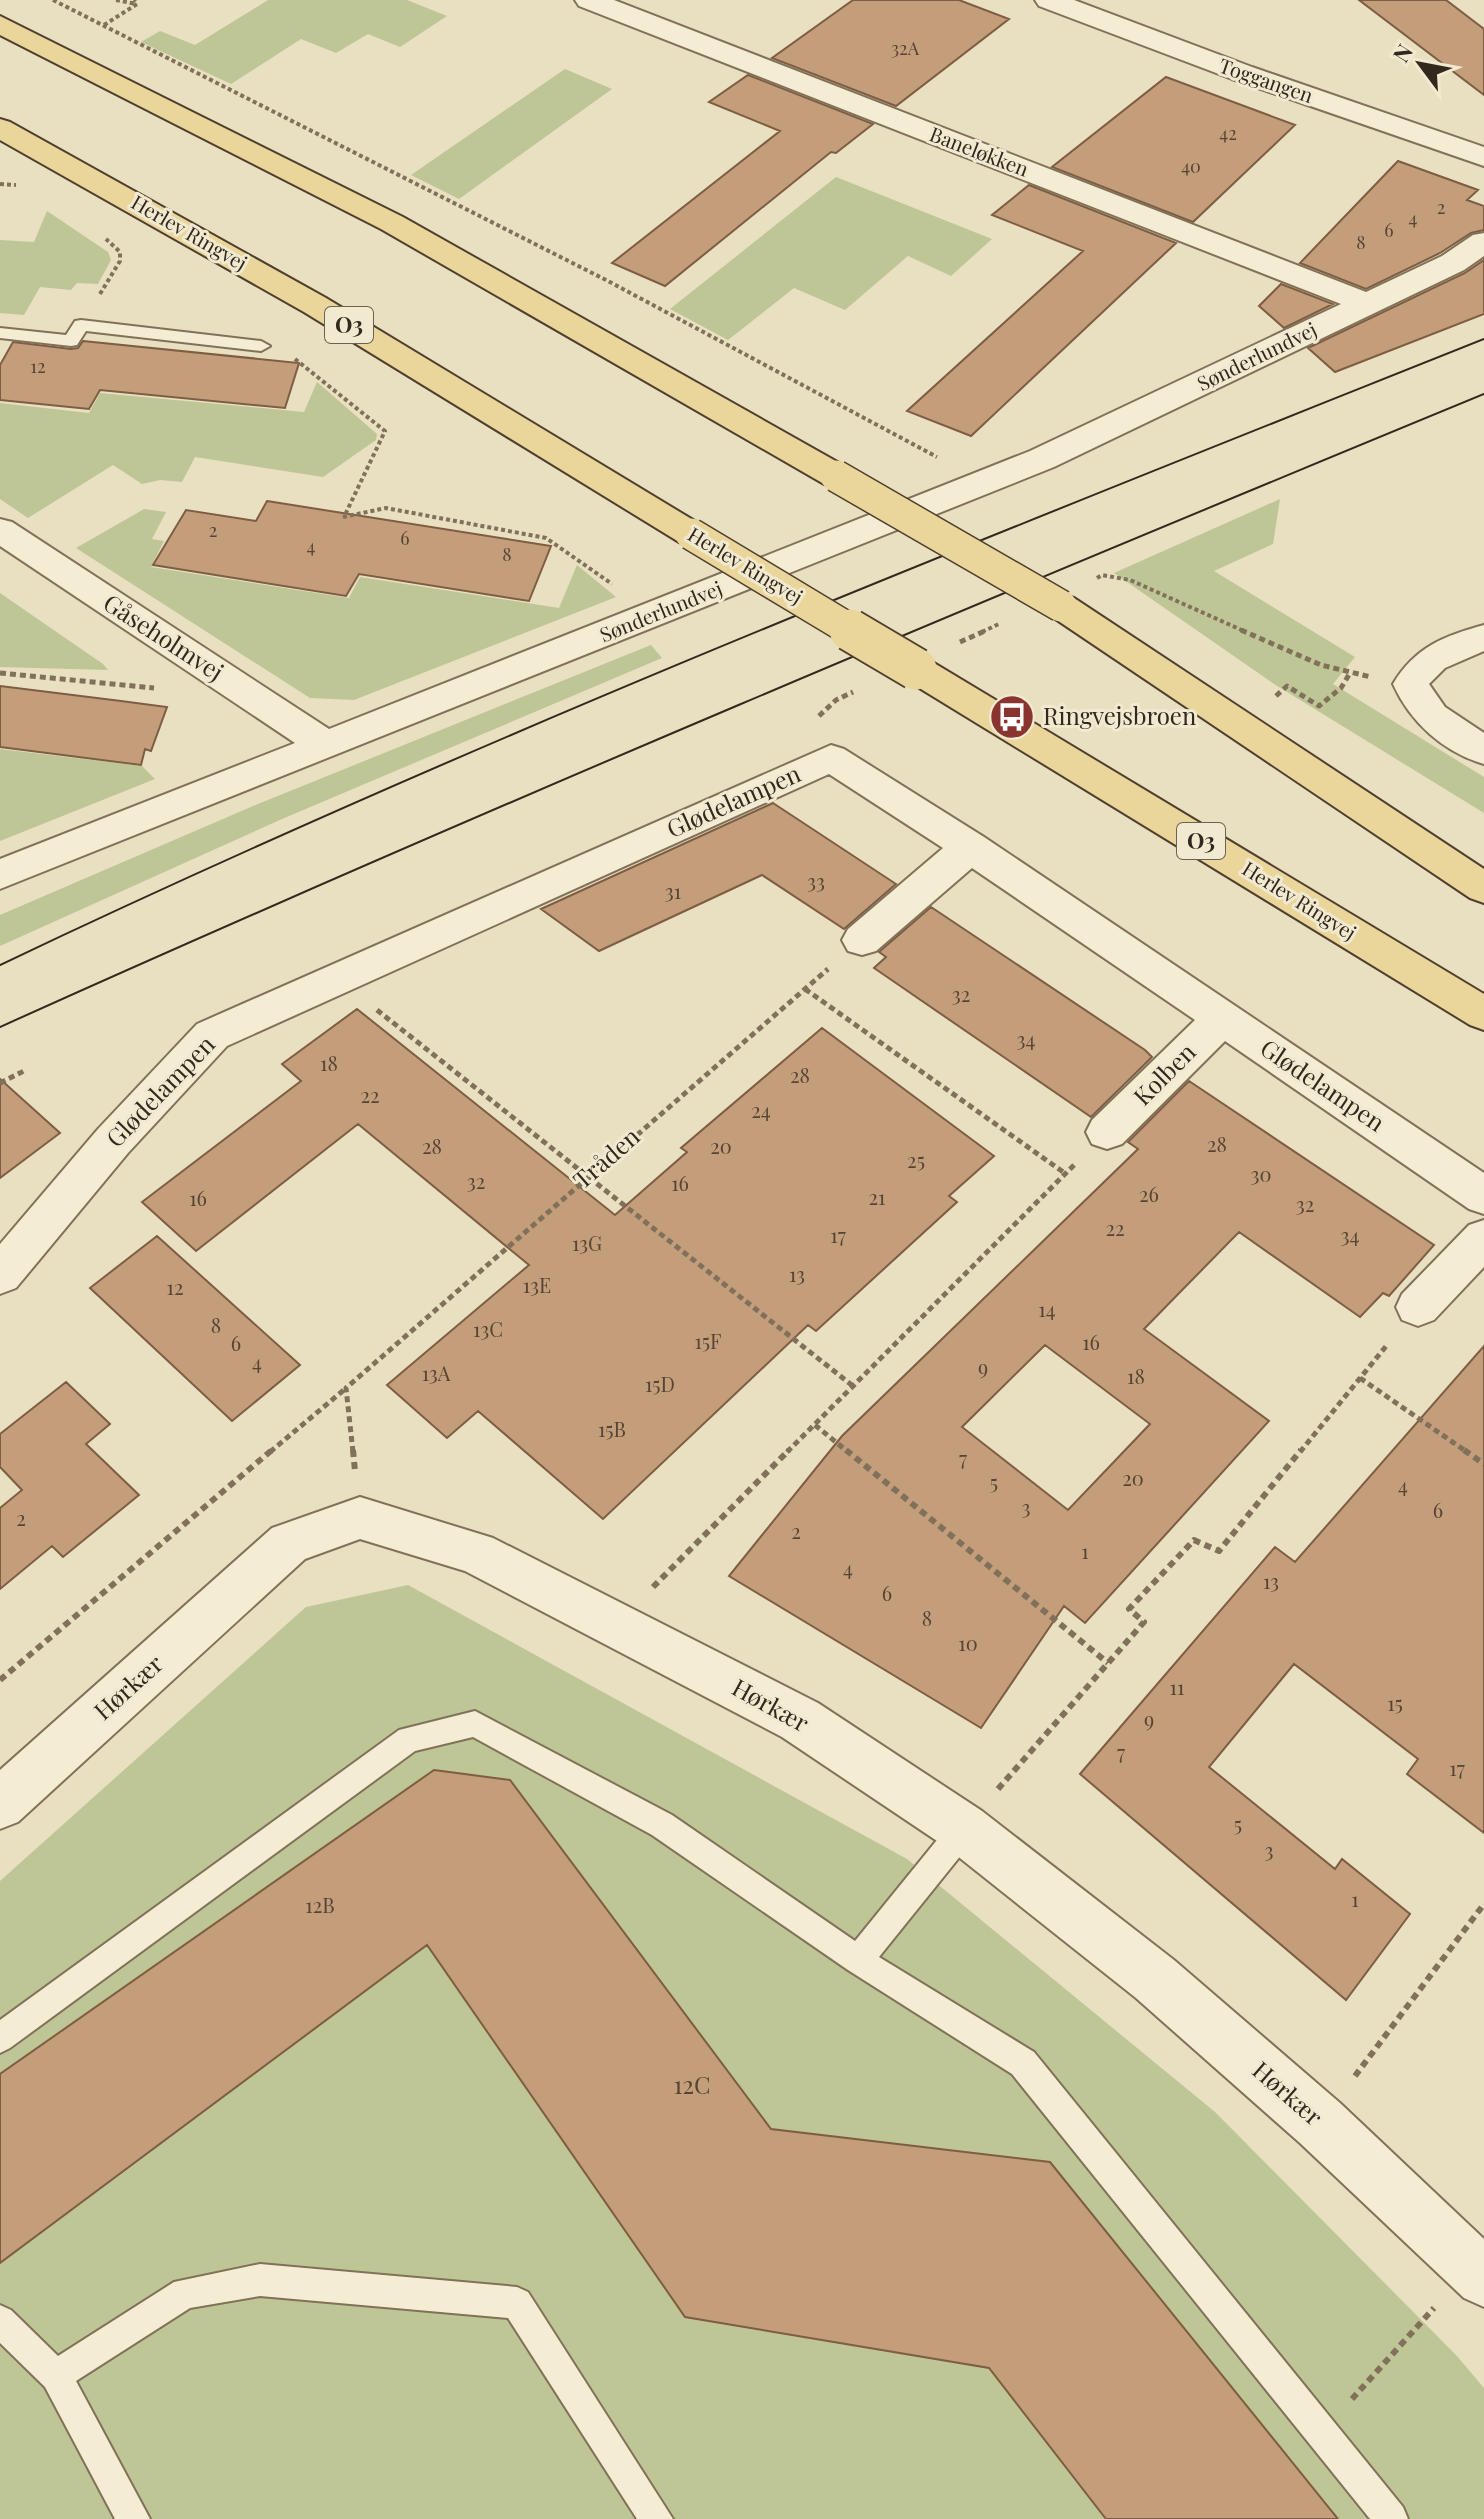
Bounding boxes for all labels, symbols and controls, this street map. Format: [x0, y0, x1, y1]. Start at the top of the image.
north arrow [1380, 24, 1460, 104]
house number: 32A [891, 36, 920, 60]
text: N [1385, 38, 1419, 68]
street label: Toggangen [1216, 51, 1317, 108]
street label: Baneløkken [926, 119, 1033, 182]
house number: 42 [1219, 121, 1237, 145]
house number: 40 [1181, 154, 1201, 178]
street label: Herlev Ringvej [127, 188, 252, 276]
house number: 2 [1437, 195, 1445, 219]
house number: 4 [1409, 206, 1418, 230]
house number: 6 [1384, 218, 1394, 242]
house number: 8 [1356, 230, 1366, 254]
road number: O3 [325, 307, 373, 343]
street label: Sønderlundvej [1192, 315, 1321, 396]
house number: 12 [30, 354, 46, 378]
house number: 2 [209, 518, 217, 542]
street label: Herlev Ringvej [683, 520, 808, 610]
house number: 6 [400, 526, 410, 550]
house number: 4 [307, 534, 316, 558]
house number: 8 [502, 542, 512, 566]
street label: Sønderlundvej [595, 574, 726, 647]
street label: Gåseholmvej [98, 586, 230, 687]
bus stop icon: Ringvejsbroen [988, 693, 1036, 741]
place label: Ringvejsbroen [1043, 699, 1196, 731]
street label: Glødelampen [661, 756, 805, 844]
road number: O3 [1177, 823, 1225, 859]
street label: Herlev Ringvej [1238, 854, 1362, 945]
house number: 33 [807, 867, 825, 894]
house number: 31 [665, 877, 681, 904]
house number: 32 [952, 980, 970, 1007]
house number: 34 [1017, 1025, 1036, 1052]
street label: Glødelampen [98, 1028, 221, 1153]
street label: Glødelampen [1255, 1031, 1391, 1138]
street label: Kolben [1126, 1036, 1202, 1112]
house number: 18 [320, 1049, 338, 1076]
house number: 28 [790, 1061, 810, 1088]
house number: 22 [360, 1081, 380, 1108]
house number: 24 [751, 1096, 771, 1123]
street label: Tråden [566, 1120, 646, 1195]
house number: 28 [1207, 1130, 1227, 1157]
house number: 28 [422, 1132, 442, 1159]
house number: 20 [710, 1132, 732, 1159]
house number: 25 [907, 1146, 925, 1173]
house number: 30 [1250, 1160, 1272, 1187]
house number: 32 [467, 1167, 485, 1194]
house number: 16 [671, 1169, 689, 1196]
house number: 26 [1139, 1180, 1159, 1207]
house number: 21 [869, 1183, 885, 1210]
house number: 16 [189, 1184, 207, 1211]
house number: 32 [1296, 1190, 1314, 1217]
house number: 22 [1105, 1214, 1125, 1241]
house number: 17 [830, 1221, 846, 1248]
house number: 34 [1341, 1221, 1360, 1248]
house number: 13G [572, 1229, 602, 1256]
house number: 13 [789, 1260, 805, 1287]
house number: 13E [523, 1271, 551, 1298]
house number: 12 [167, 1273, 183, 1300]
house number: 14 [1038, 1295, 1056, 1322]
house number: 8 [211, 1311, 221, 1338]
house number: 13C [473, 1315, 503, 1342]
house number: 15F [695, 1327, 721, 1354]
house number: 16 [1082, 1328, 1100, 1355]
house number: 6 [231, 1329, 241, 1356]
house number: 4 [252, 1348, 262, 1375]
house number: 9 [978, 1353, 988, 1380]
house number: 13A [422, 1359, 451, 1386]
house number: 18 [1127, 1362, 1145, 1389]
house number: 15D [645, 1370, 675, 1397]
house number: 15B [598, 1415, 626, 1442]
house number: 7 [959, 1444, 967, 1471]
house number: 20 [1122, 1464, 1144, 1491]
house number: 5 [990, 1468, 998, 1495]
house number: 4 [1398, 1471, 1408, 1498]
house number: 3 [1021, 1493, 1031, 1520]
house number: 6 [1433, 1496, 1443, 1523]
house number: 2 [16, 1504, 26, 1531]
house number: 2 [791, 1517, 801, 1544]
house number: 1 [1081, 1537, 1089, 1564]
house number: 4 [843, 1554, 853, 1581]
house number: 13 [1263, 1567, 1279, 1594]
house number: 6 [882, 1579, 892, 1606]
house number: 8 [922, 1604, 932, 1631]
house number: 10 [958, 1629, 978, 1656]
street label: Hørkær [86, 1647, 169, 1726]
street label: Hørkær [727, 1670, 815, 1738]
house number: 11 [1170, 1673, 1184, 1700]
house number: 15 [1387, 1689, 1403, 1716]
house number: 9 [1144, 1705, 1154, 1732]
house number: 7 [1117, 1738, 1125, 1765]
house number: 17 [1449, 1754, 1465, 1781]
house number: 5 [1234, 1810, 1242, 1837]
house number: 3 [1264, 1836, 1274, 1863]
house number: 1 [1351, 1885, 1359, 1912]
house number: 12B [305, 1891, 335, 1918]
street label: Hørkær [1247, 2053, 1330, 2132]
house number: 12C [674, 2068, 710, 2100]

